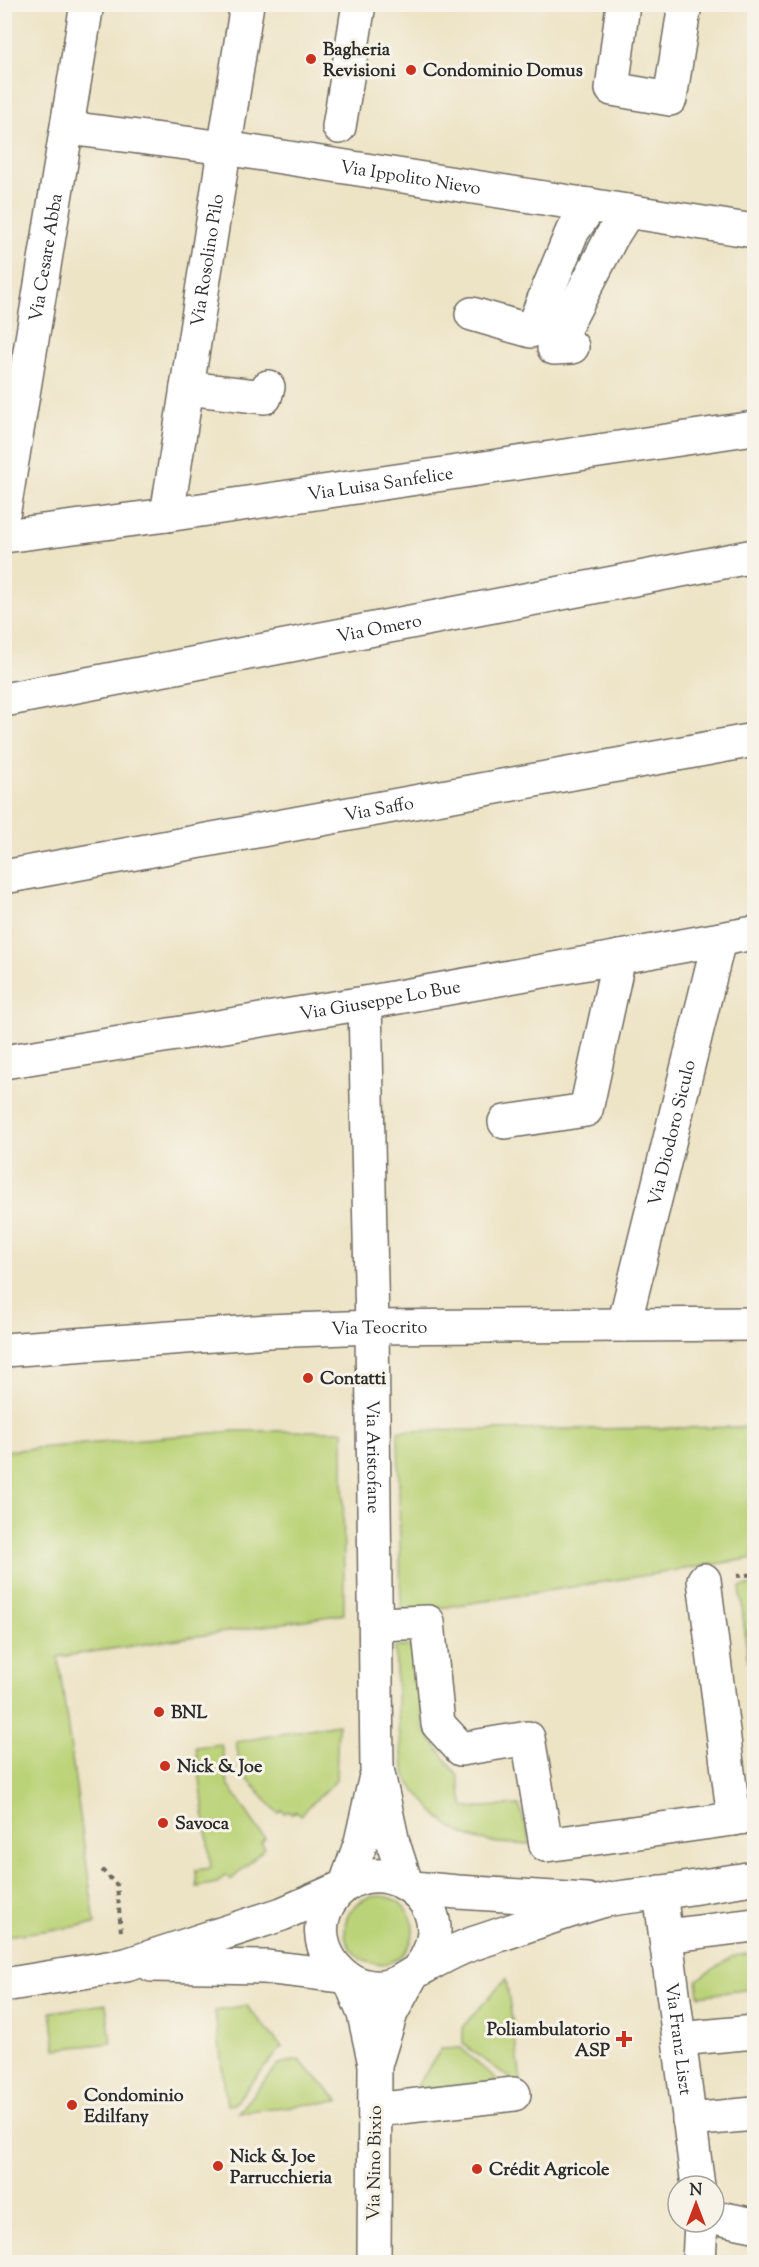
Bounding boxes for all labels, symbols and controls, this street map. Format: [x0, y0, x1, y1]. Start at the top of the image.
place label: Bagheria Revisioni [323, 38, 397, 85]
marker: Bagheria Revisioni [304, 52, 318, 66]
place label: Condominio Domus [423, 59, 583, 85]
marker: Condominio Domus [404, 63, 418, 77]
street label: Via Ippolito Nievo [338, 155, 483, 203]
street label: Via Cesare Abba [24, 192, 71, 324]
street label: Via Rosolino Pilo [186, 192, 232, 329]
street label: Via Luisa Sanfelice [306, 462, 455, 509]
street label: Via Omero [335, 609, 424, 651]
street label: Via Saffo [342, 791, 416, 830]
street label: Via Giuseppe Lo Bue [298, 975, 463, 1028]
street label: Via Diodoro Siculo [643, 1058, 704, 1209]
street label: Via Teocrito [331, 1316, 428, 1344]
place label: Contatti [320, 1367, 387, 1393]
marker: Contatti [301, 1371, 315, 1385]
street label: Via Aristofane [358, 1400, 385, 1514]
place label: BNL [171, 1701, 207, 1727]
marker: BNL [152, 1705, 166, 1719]
place label: Nick & Joe [177, 1755, 263, 1781]
marker: Nick & Joe [158, 1759, 172, 1773]
place label: Savoca [175, 1812, 230, 1838]
marker: Savoca [156, 1816, 170, 1830]
street label: Via Franz Liszt [657, 1981, 697, 2097]
place label: Poliambulatorio ASP [487, 2018, 610, 2065]
marker: Poliambulatorio ASP [615, 2030, 633, 2048]
place label: Condominio Edilfany [84, 2084, 184, 2131]
marker: Condominio Edilfany [65, 2098, 79, 2112]
street label: Via Nino Bixio [362, 2105, 390, 2221]
place label: Nick & Joe Parrucchieria [230, 2145, 333, 2192]
place label: Crédit Agricole [489, 2158, 610, 2184]
marker: Nick & Joe Parrucchieria [211, 2159, 225, 2173]
marker: Crédit Agricole [470, 2162, 484, 2176]
north arrow [666, 2174, 726, 2234]
text: N [690, 2180, 703, 2203]

